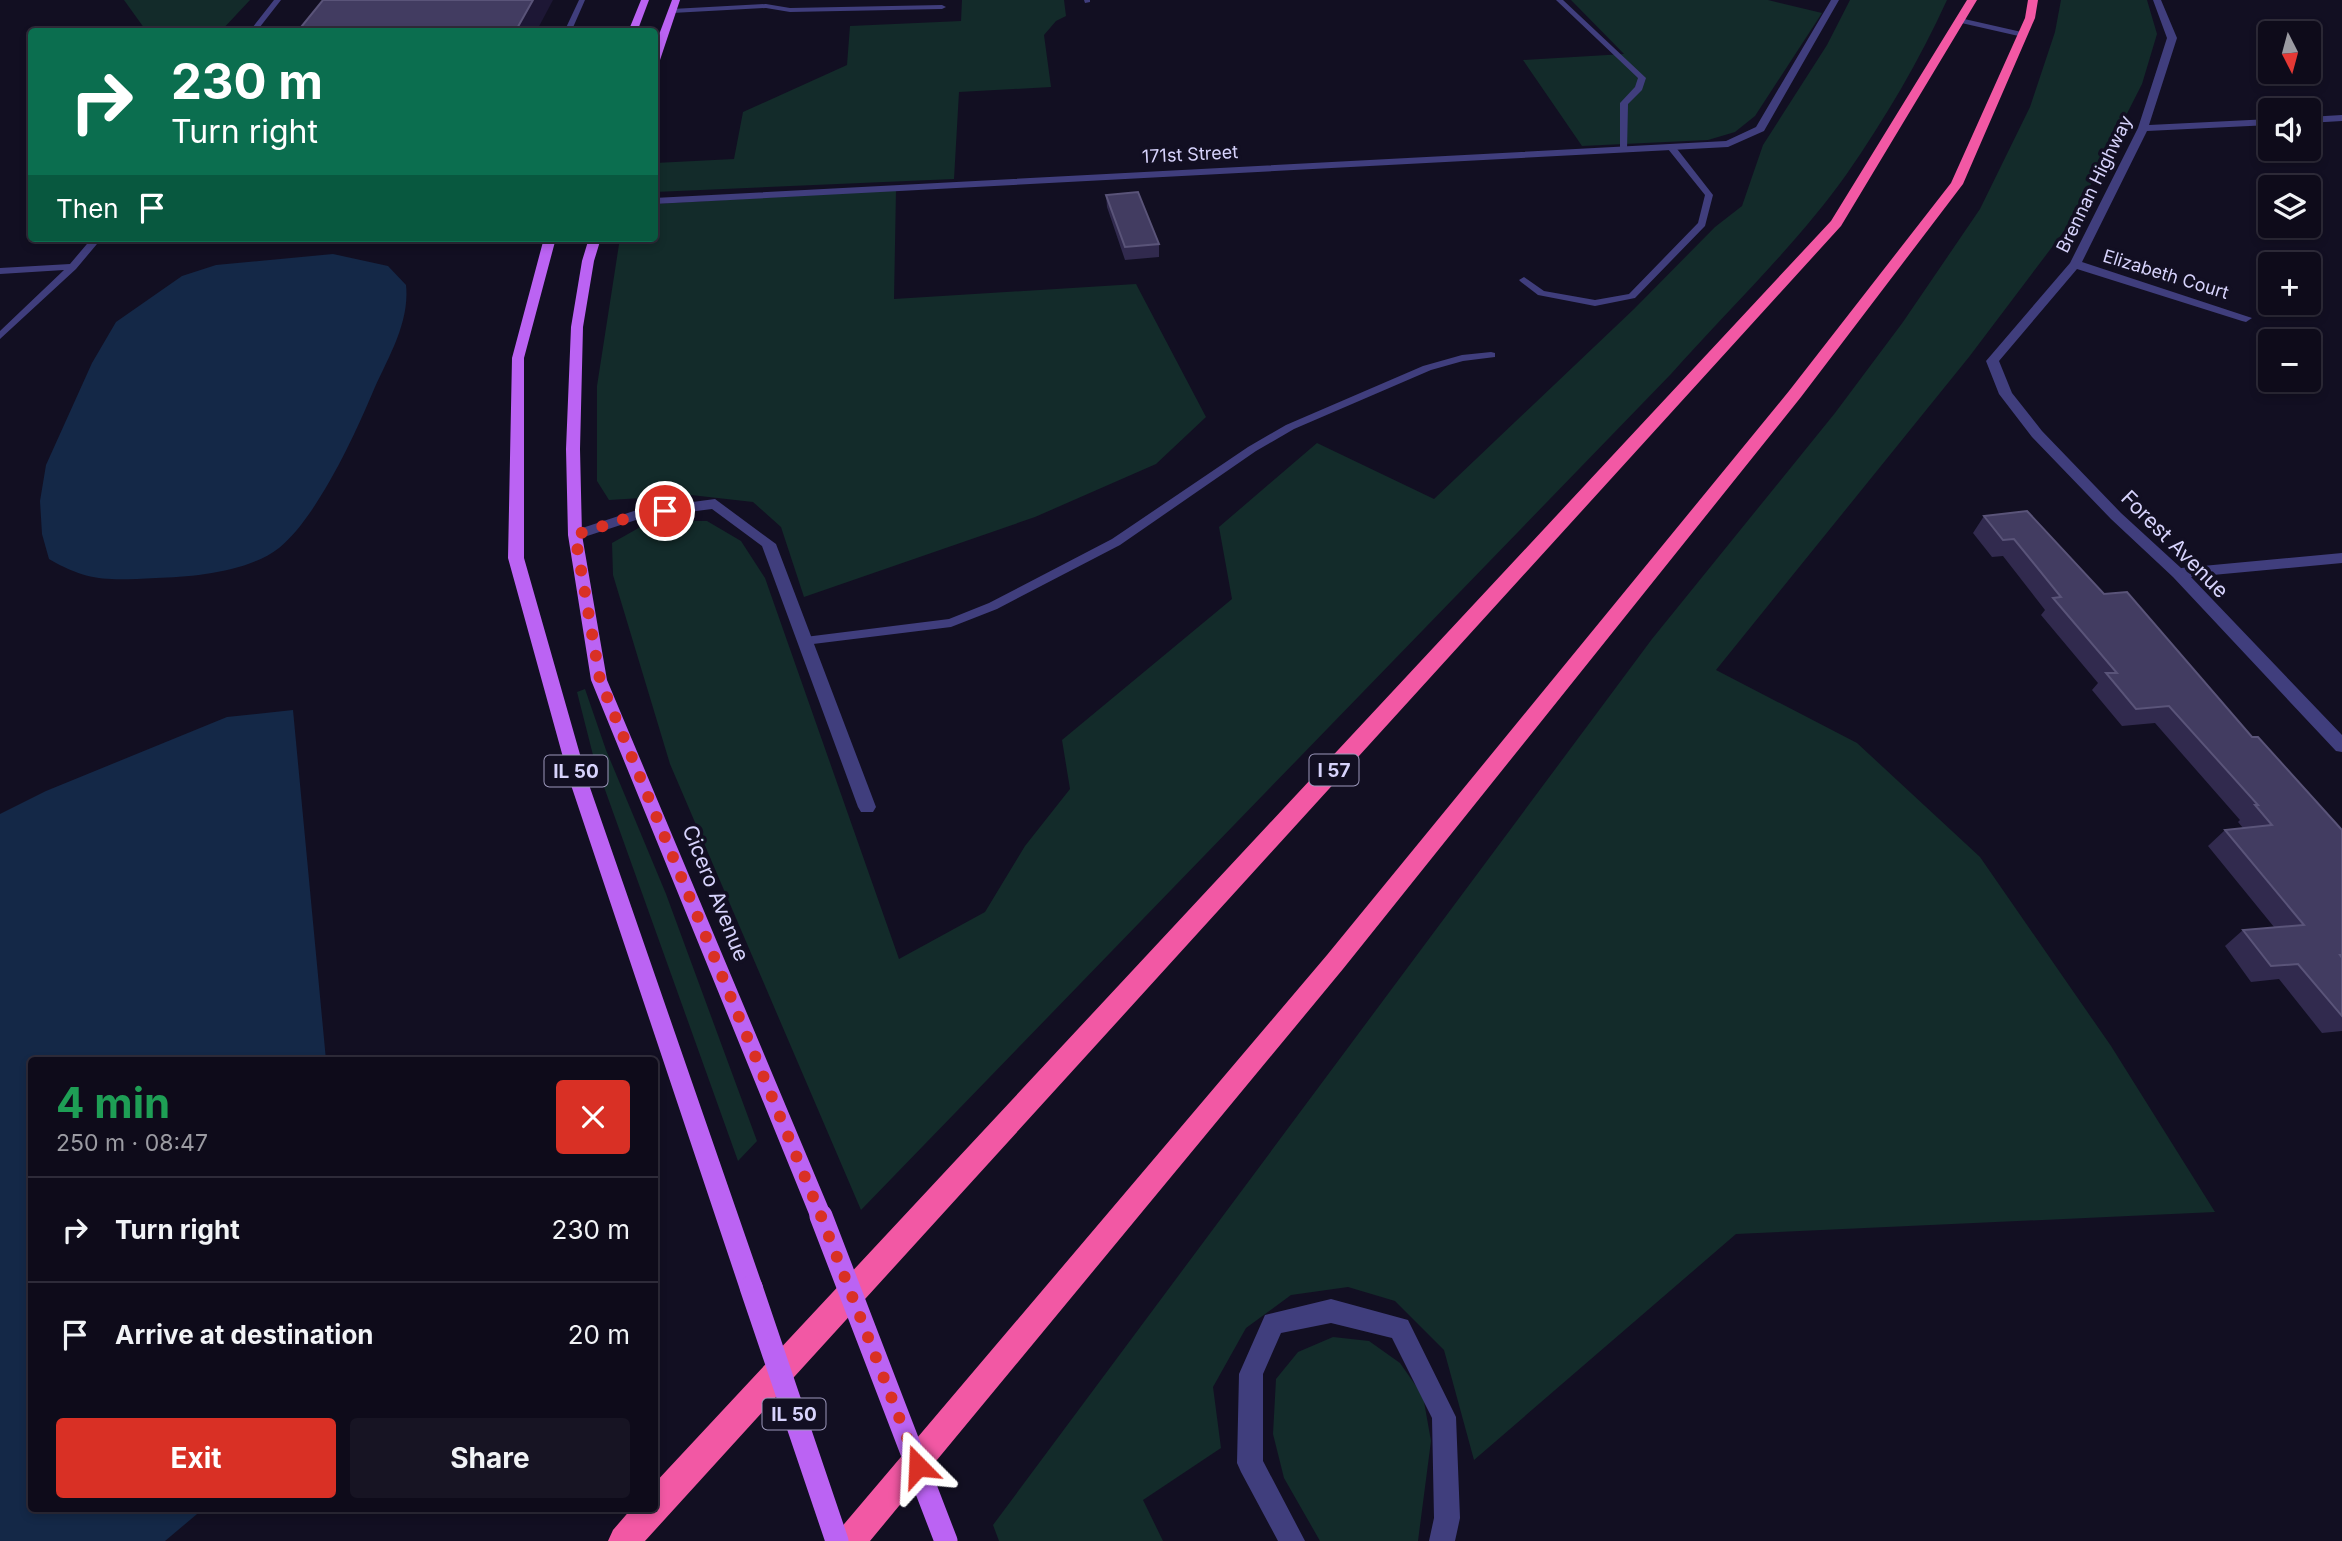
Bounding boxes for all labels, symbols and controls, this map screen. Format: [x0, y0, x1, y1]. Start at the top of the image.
north arrow [2258, 21, 2320, 84]
map controls [2258, 21, 2321, 392]
text: 230 m [171, 52, 323, 111]
icon: right [56, 56, 147, 147]
button: sound [2258, 98, 2321, 161]
text: Turn right [171, 112, 318, 151]
street label: Brennan Highway [2052, 112, 2136, 256]
street label: 171st Street [1141, 141, 1239, 167]
button: layers [2258, 175, 2321, 238]
icon: arrive [133, 189, 171, 227]
text: Then [56, 193, 119, 224]
street label: Elizabeth Court [2101, 245, 2231, 303]
button: + [2258, 252, 2321, 315]
button: − [2258, 329, 2321, 392]
pin [635, 481, 695, 541]
street label: Forest Avenue [2116, 485, 2234, 603]
icon: arrive [646, 492, 684, 530]
road number: I 57 [1310, 754, 1358, 786]
road number: IL 50 [544, 756, 608, 786]
street label: Cicero Avenue [677, 821, 755, 965]
text: 4 min [56, 1077, 170, 1128]
button: close [556, 1080, 630, 1154]
text: 250 m · 08:47 [56, 1129, 208, 1157]
icon: right [56, 1211, 94, 1249]
text: Turn right [115, 1214, 240, 1245]
text: 230 m [552, 1214, 630, 1245]
icon: arrive [56, 1316, 94, 1354]
text: Arrive at destination [115, 1319, 374, 1350]
text: 20 m [568, 1319, 630, 1350]
road number: IL 50 [762, 1398, 826, 1430]
button: Exit [56, 1418, 336, 1498]
button: Share [350, 1418, 630, 1498]
position arrow [881, 1429, 955, 1503]

